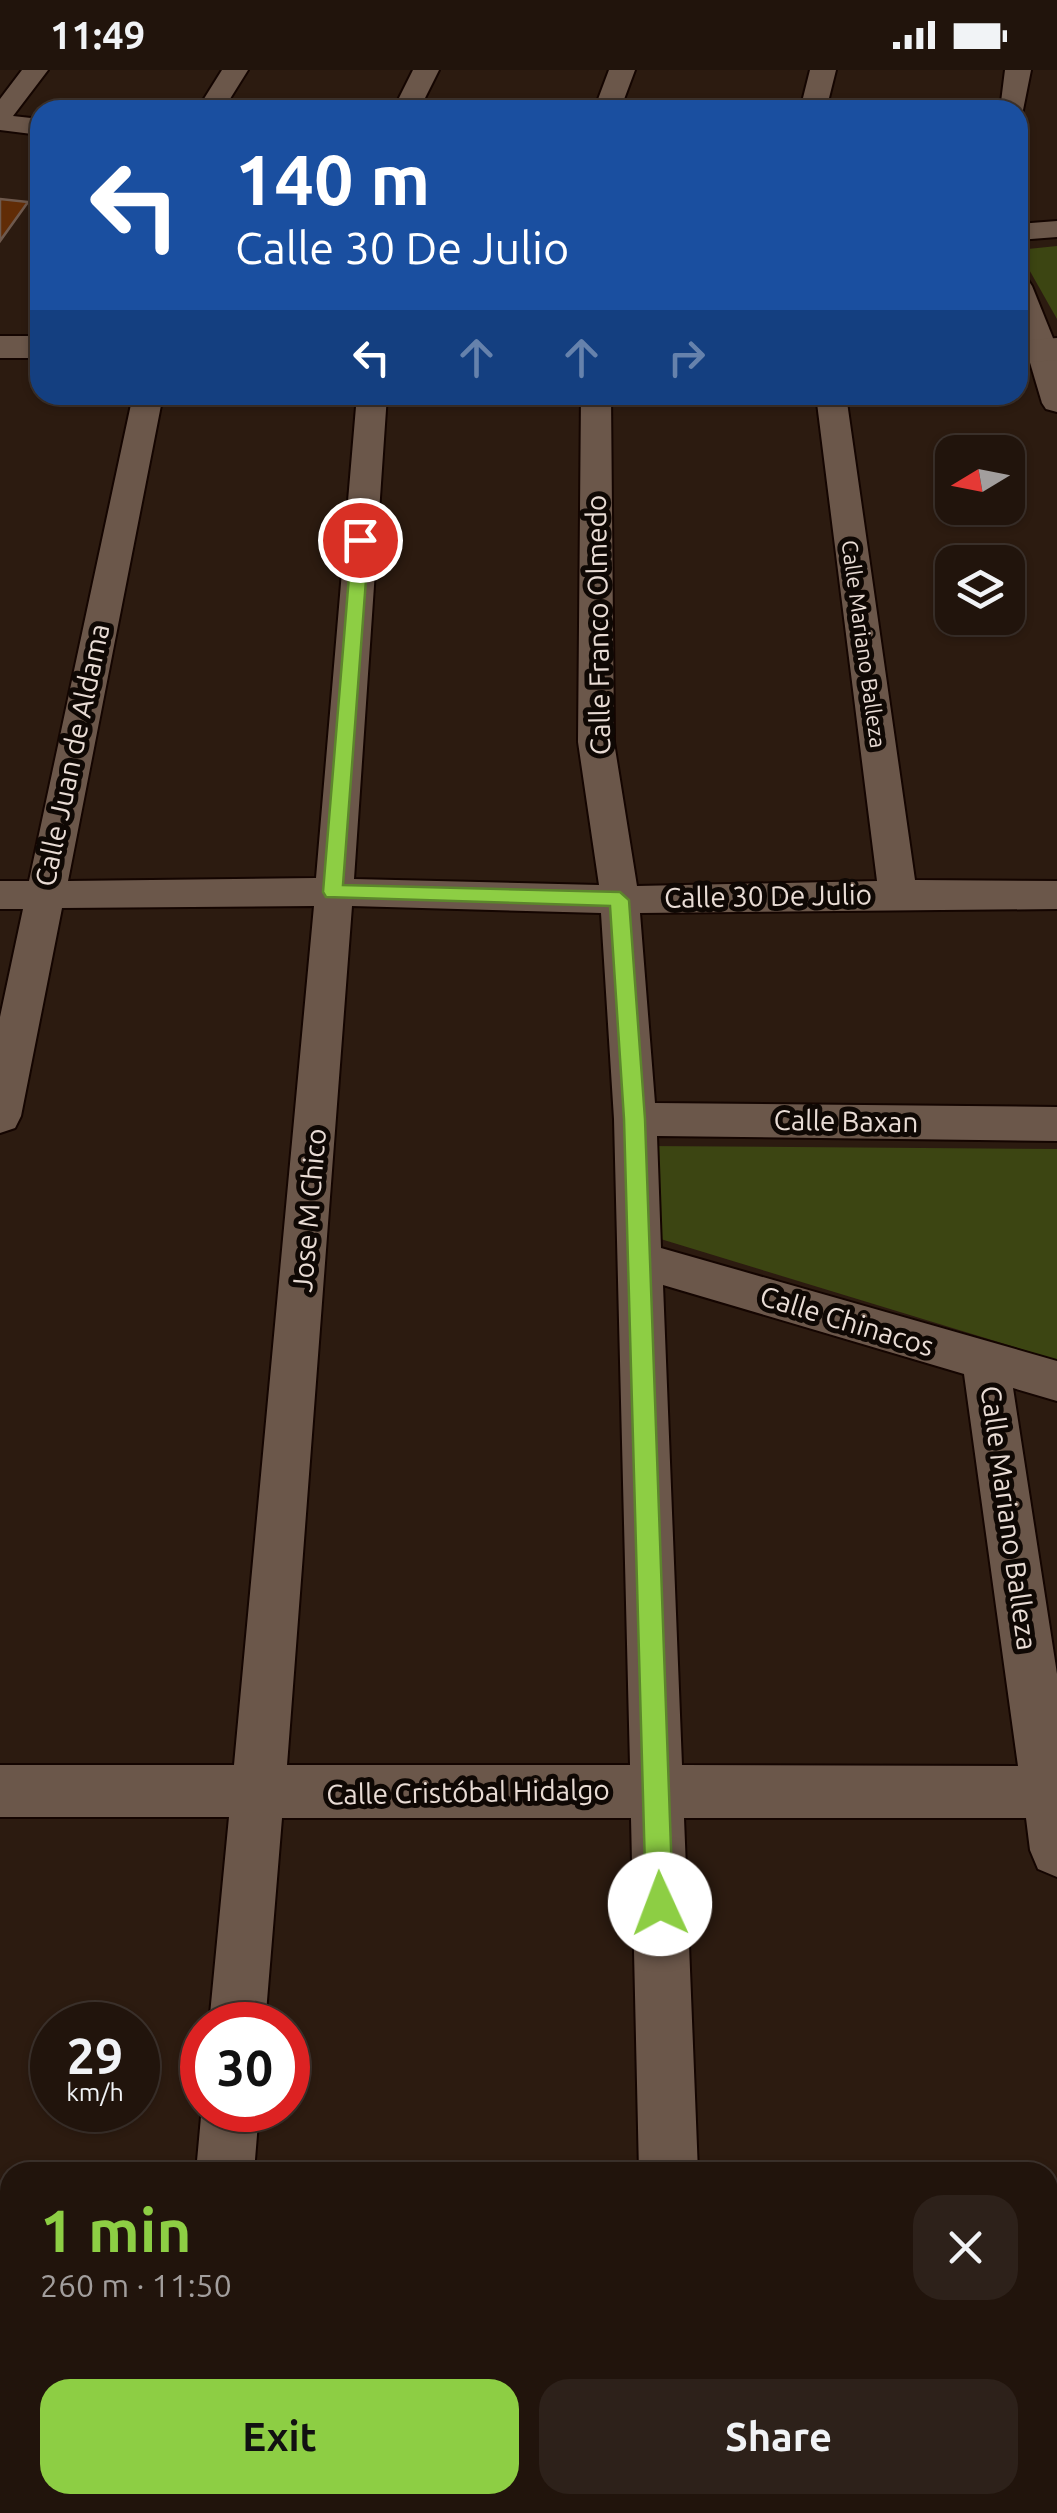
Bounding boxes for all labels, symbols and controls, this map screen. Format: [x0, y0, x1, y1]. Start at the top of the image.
text: 11:49 [50, 14, 145, 56]
icon: left [70, 140, 200, 270]
text: 140 m [235, 140, 430, 218]
text: Calle 30 De Julio [235, 222, 569, 273]
icon: left [344, 330, 399, 385]
icon: ahead [449, 330, 504, 385]
icon: ahead [554, 330, 609, 385]
icon: right [659, 330, 714, 385]
north arrow [935, 435, 1025, 525]
map controls [935, 435, 1025, 635]
street label: Calle Franco Olmedo [580, 495, 615, 756]
pin [318, 498, 403, 583]
icon: arrive [333, 513, 388, 568]
street label: Calle Mariano Balleza [838, 538, 891, 750]
button: layers [935, 545, 1025, 635]
street label: Calle Juan de Aldama [29, 621, 115, 889]
street label: Calle 30 De Julio [664, 878, 872, 913]
street label: Calle Baxan [773, 1104, 919, 1137]
street label: Jose M Chico [286, 1127, 331, 1293]
street label: Calle Chinacos [757, 1279, 938, 1362]
street label: Calle Mariano Balleza [976, 1384, 1043, 1652]
street label: Calle Cristóbal Hidalgo [326, 1774, 610, 1809]
position arrow [608, 1852, 712, 1956]
speed limit sign: 30 [180, 2002, 310, 2132]
text: 29 [67, 2027, 123, 2083]
text: km/h [66, 2078, 124, 2106]
button: close [913, 2195, 1018, 2300]
text: 1 min [40, 2196, 192, 2263]
text: 260 m · 11:50 [40, 2267, 232, 2303]
button: Exit [40, 2379, 519, 2494]
button: Share [539, 2379, 1018, 2494]

